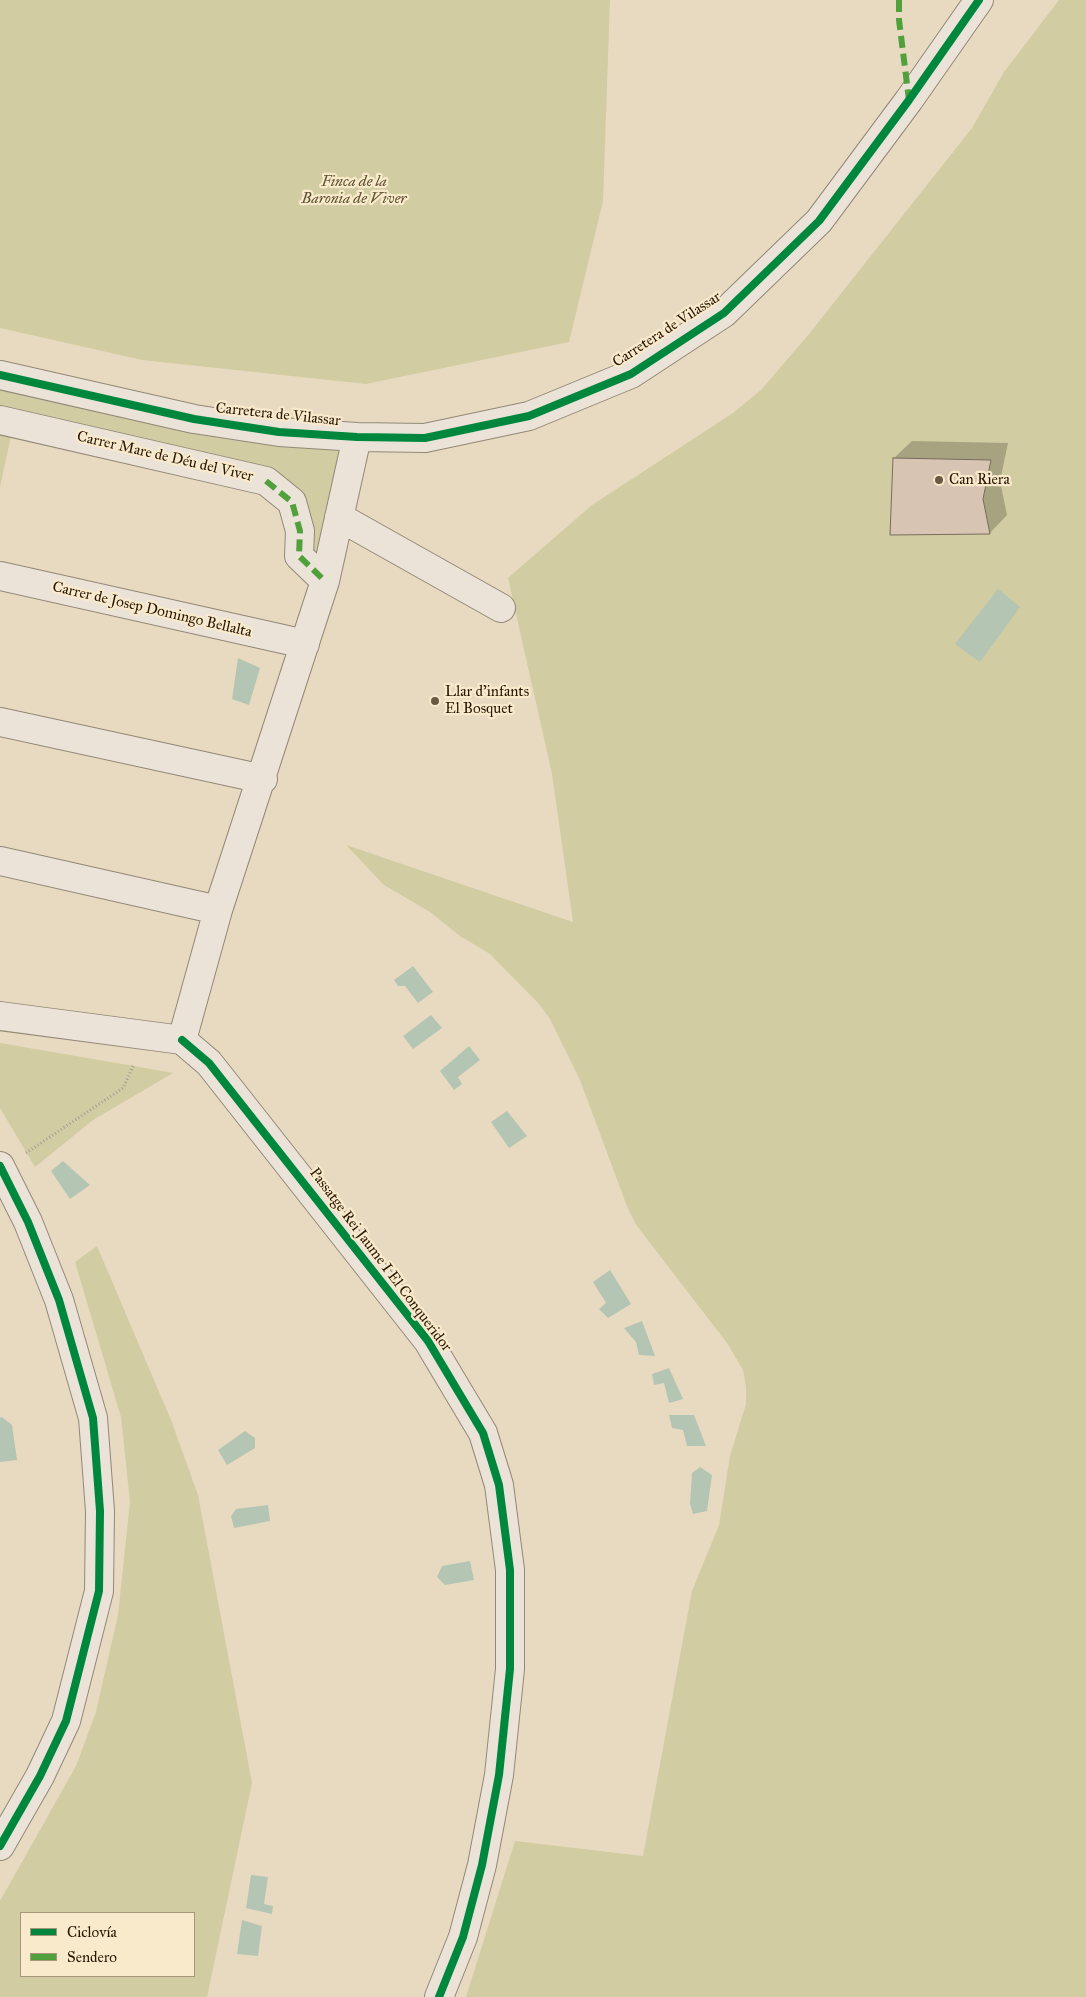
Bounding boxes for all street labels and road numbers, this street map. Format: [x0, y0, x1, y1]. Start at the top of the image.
street label: Carretera de Vilassar [609, 288, 725, 372]
street label: Carretera de Vilassar [215, 399, 341, 431]
street label: Carrer Mare de Déu del Viver [75, 428, 255, 486]
street label: Carrer de Josep Domingo Bellalta [51, 578, 253, 642]
street label: Passatge Rei Jaume I El Conqueridor [305, 1165, 455, 1355]

